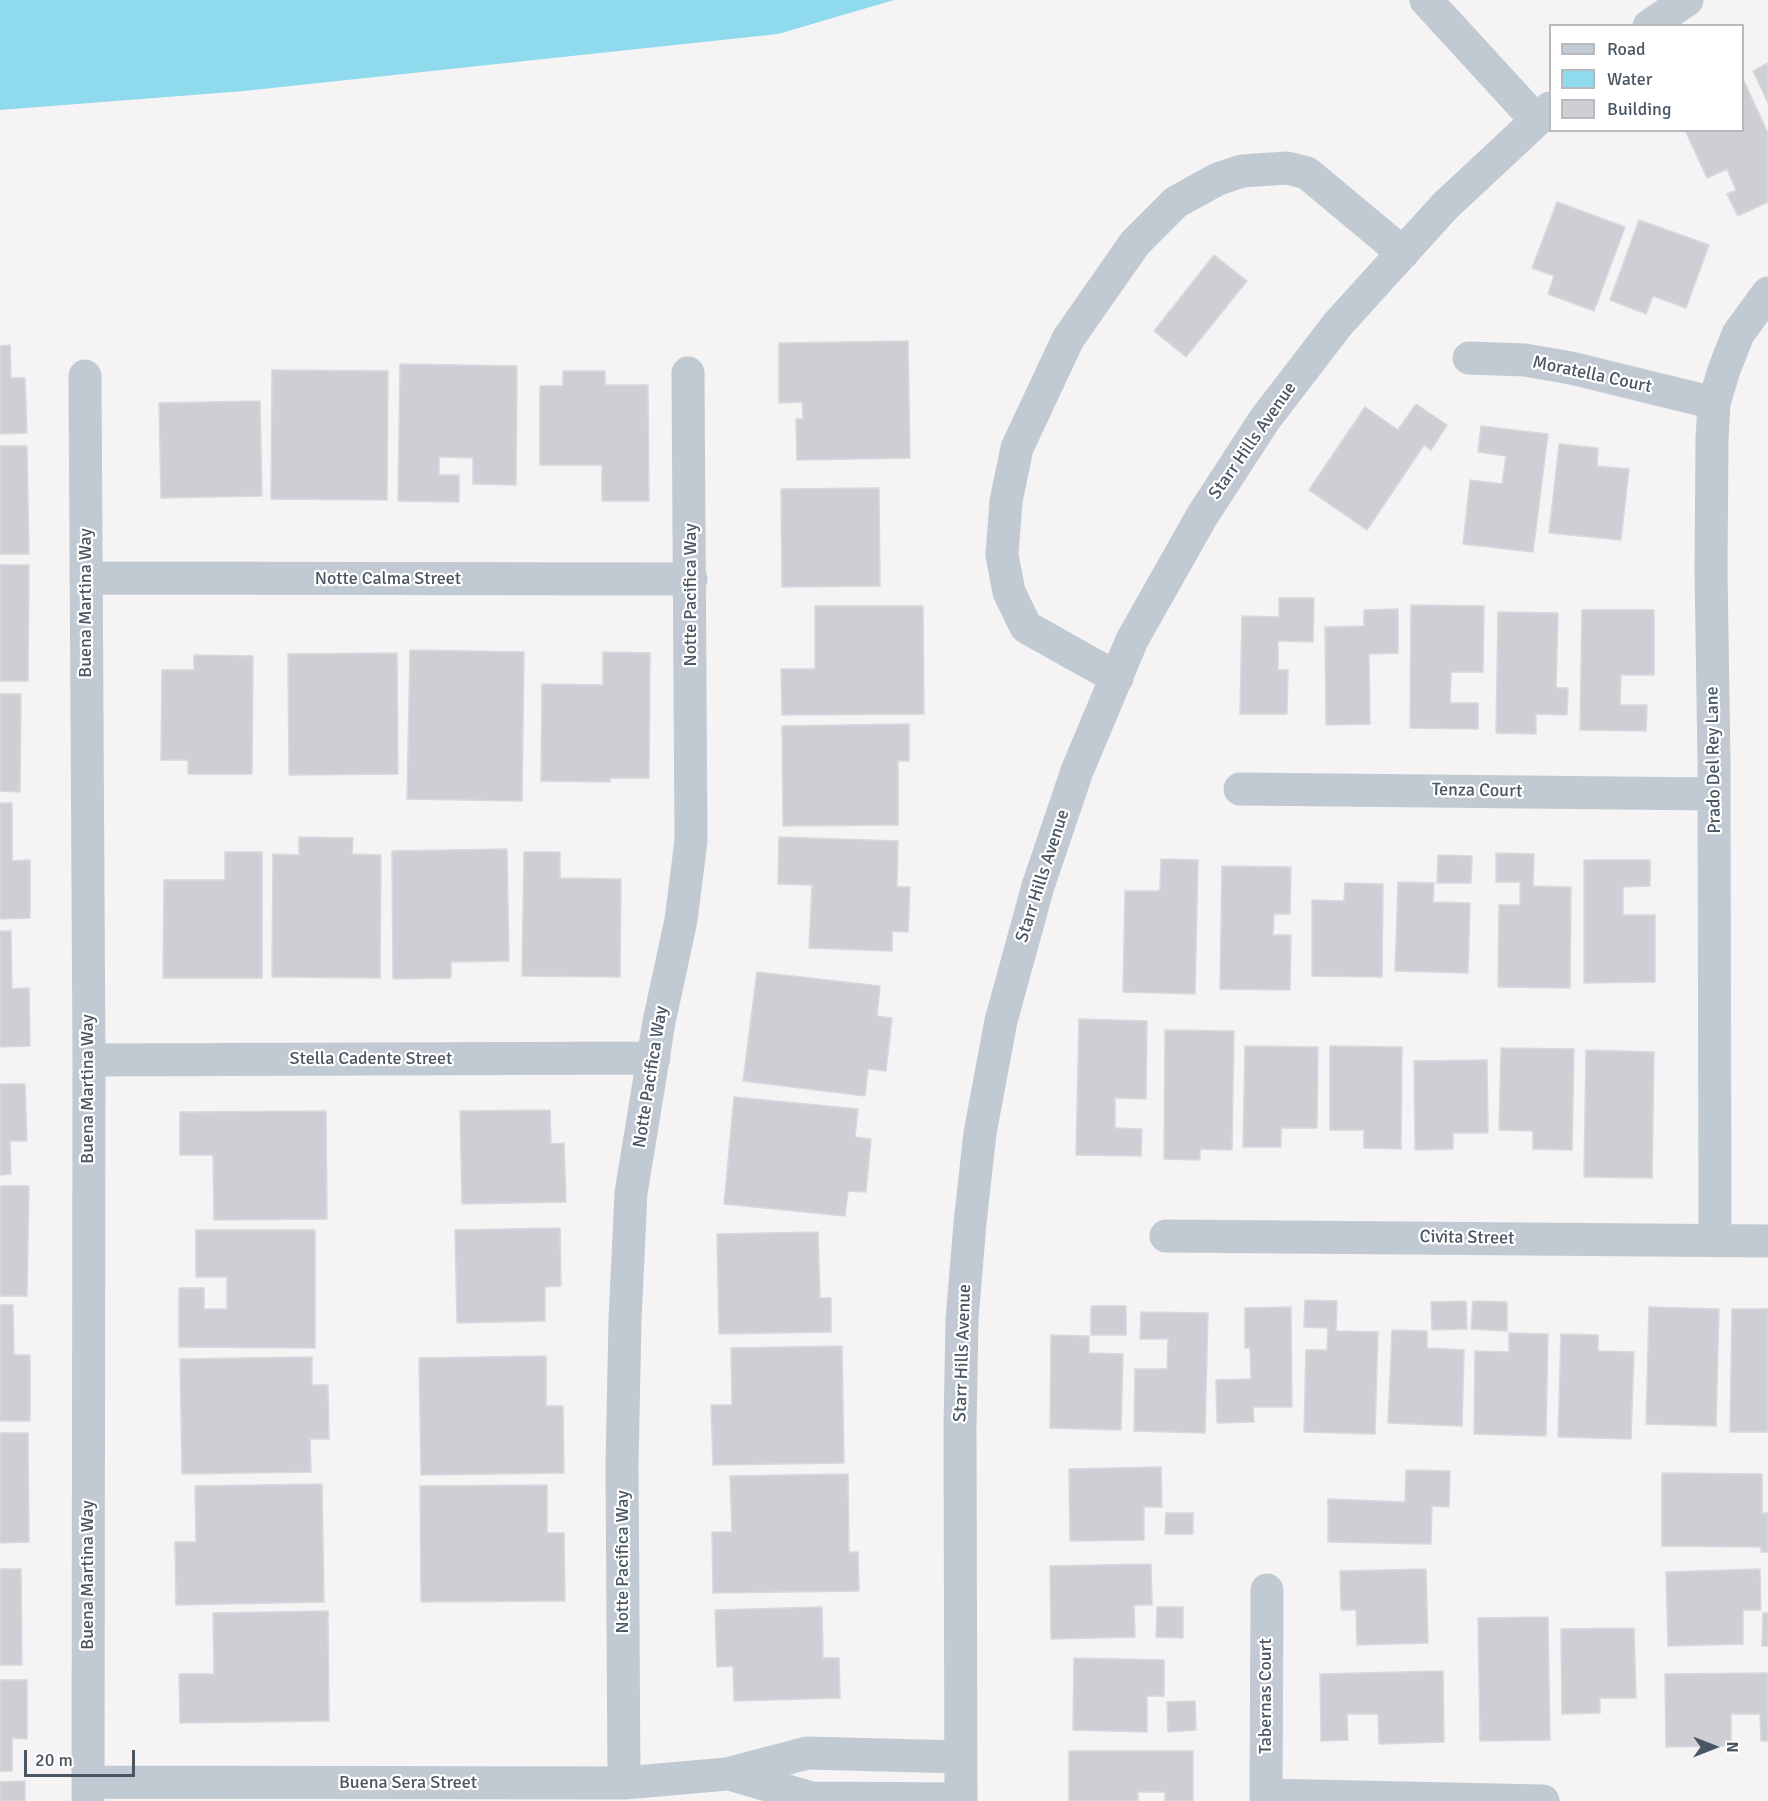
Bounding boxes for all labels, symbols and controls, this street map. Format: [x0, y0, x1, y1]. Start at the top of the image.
legend [1549, 24, 1744, 132]
text: Road [1607, 38, 1646, 60]
text: Water [1607, 68, 1652, 90]
text: Building [1607, 98, 1671, 120]
street label: Moratella Court [1530, 352, 1654, 398]
street label: Starr Hills Avenue [1205, 378, 1301, 504]
street label: Notte Pacifica Way [680, 523, 702, 667]
street label: Buena Martina Way [75, 528, 97, 678]
street label: Notte Calma Street [315, 568, 461, 590]
street label: Prado Del Rey Lane [1702, 686, 1726, 834]
street label: Tenza Court [1432, 779, 1522, 803]
street label: Starr Hills Avenue [1011, 807, 1075, 945]
street label: Notte Pacifica Way [629, 1005, 673, 1149]
street label: Buena Martina Way [77, 1014, 99, 1164]
street label: Stella Cadente Street [290, 1048, 452, 1070]
street label: Civita Street [1420, 1226, 1514, 1250]
street label: Starr Hills Avenue [950, 1284, 976, 1422]
street label: Notte Pacifica Way [612, 1490, 634, 1634]
street label: Buena Martina Way [77, 1500, 99, 1650]
street label: Tabernas Court [1255, 1638, 1277, 1754]
north arrow [1684, 1717, 1744, 1777]
scale bar [27, 1738, 138, 1776]
text: N [1722, 1741, 1742, 1753]
text: 20 m [35, 1749, 73, 1771]
street label: Buena Sera Street [339, 1772, 477, 1794]

